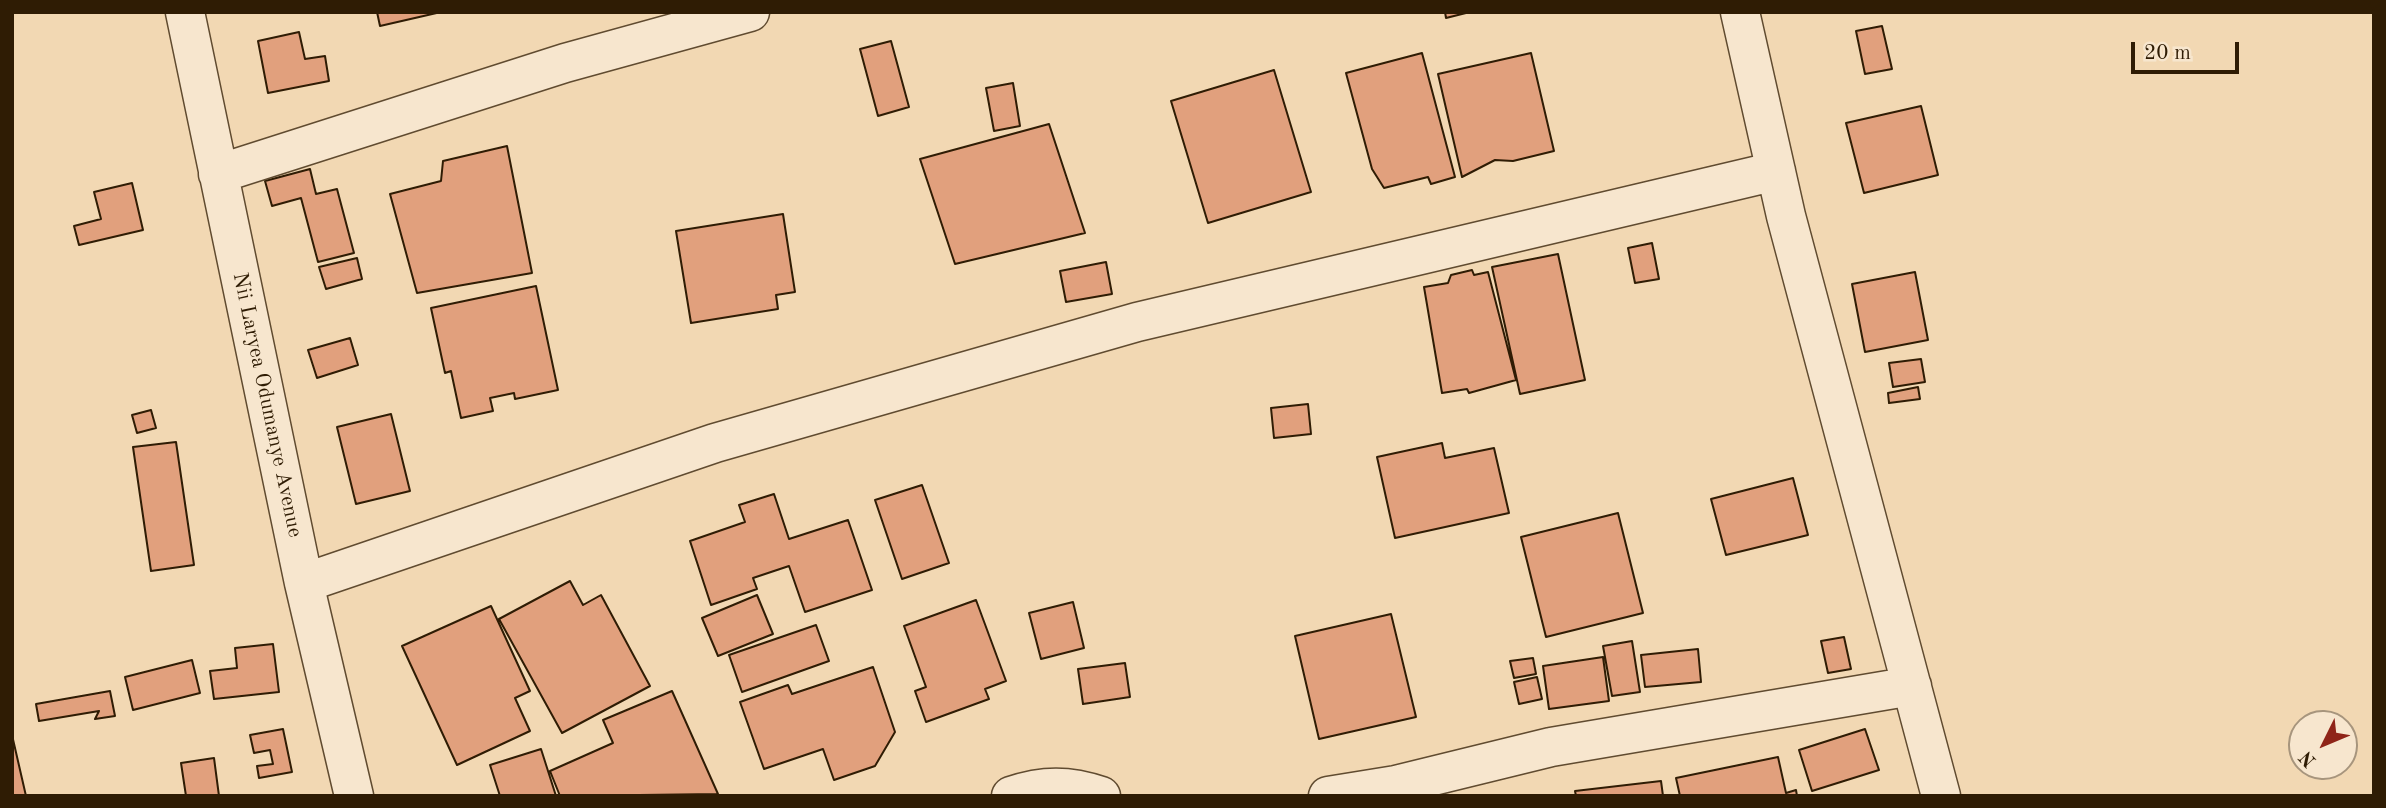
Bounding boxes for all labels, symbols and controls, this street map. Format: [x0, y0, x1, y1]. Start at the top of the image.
scale bar [2134, 28, 2242, 72]
text: 20 m [2144, 43, 2191, 64]
street label: Nii Laryea Odumanye Avenue [227, 270, 307, 540]
north arrow [2288, 710, 2358, 780]
text: N [2297, 747, 2321, 770]

